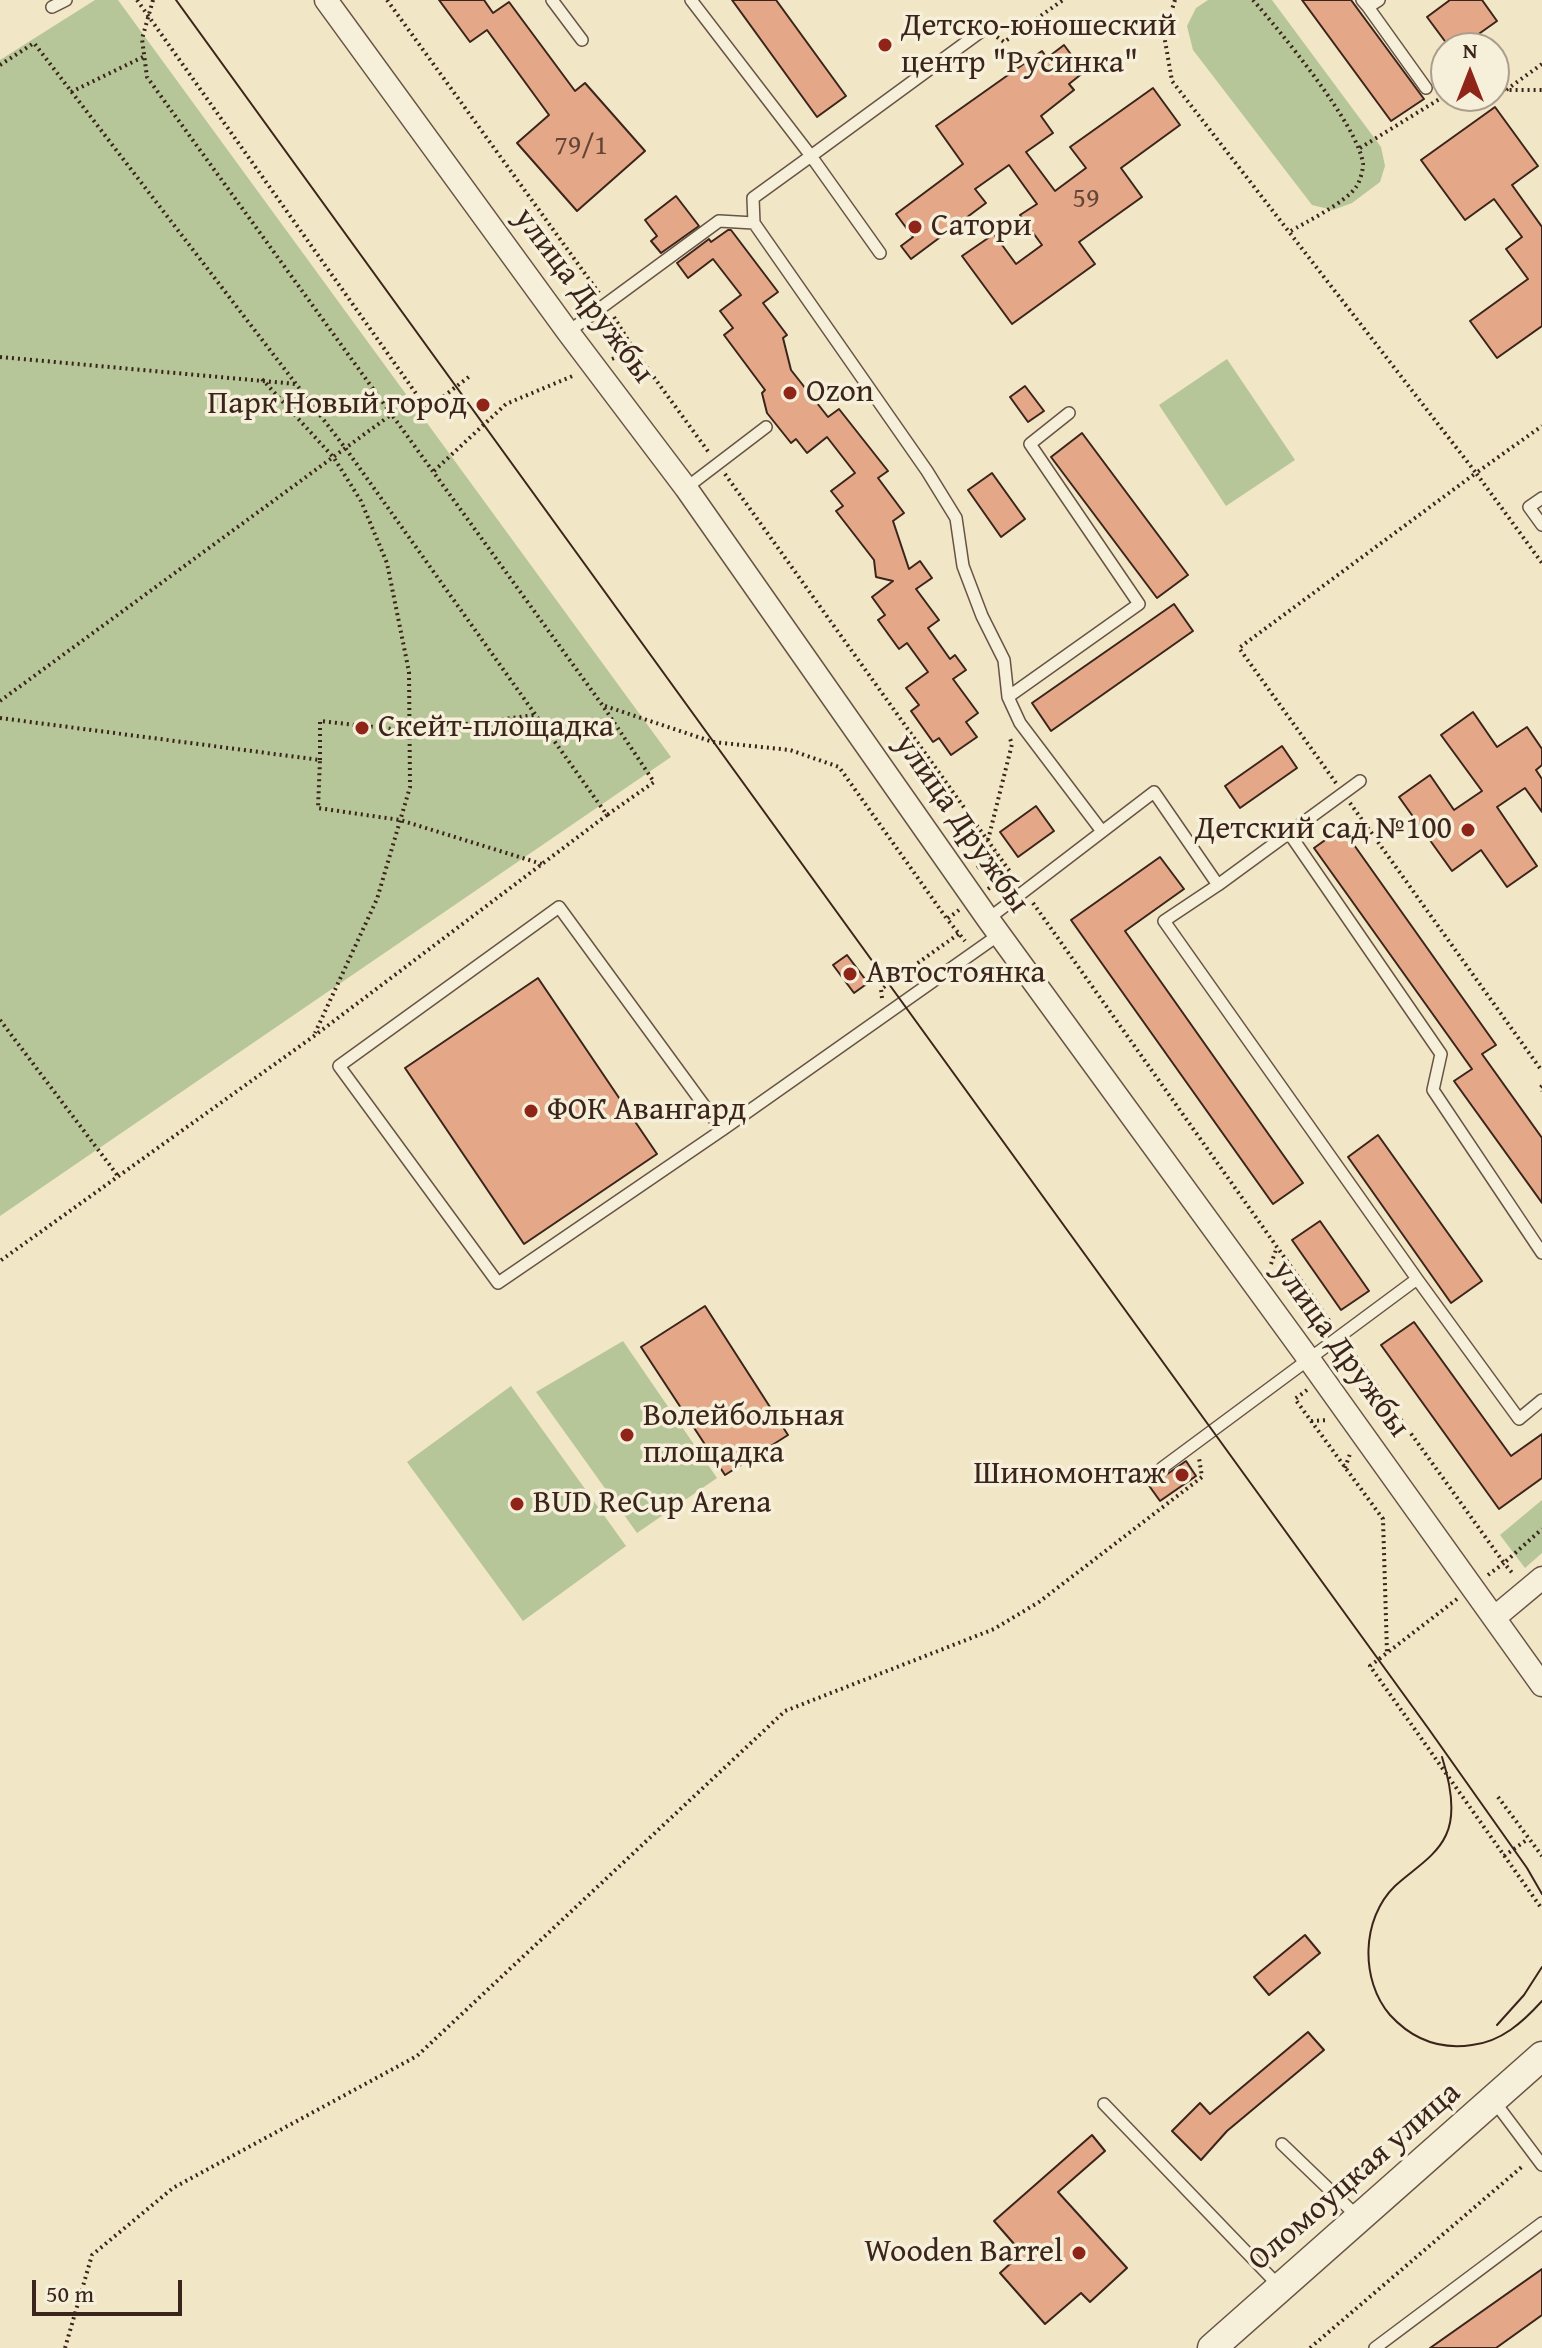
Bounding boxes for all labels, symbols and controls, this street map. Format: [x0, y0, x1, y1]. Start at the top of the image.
place label: Детско-юношеский центр "Русинка" [901, 8, 1176, 83]
north arrow [1430, 32, 1510, 112]
text: N [1463, 34, 1477, 66]
marker: Детско-юношеский центр "Русинка" [876, 36, 894, 54]
house number: 79/1 [554, 130, 608, 164]
house number: 59 [1073, 183, 1099, 217]
street label: улица Дружбы [505, 201, 661, 391]
place label: Сатори [931, 208, 1032, 246]
marker: Сатори [906, 218, 924, 236]
place label: Ozon [806, 374, 874, 412]
marker: Ozon [781, 384, 799, 402]
place label: Парк Новый город [208, 386, 467, 424]
marker: Парк Новый город [474, 396, 492, 414]
place label: Скейт-площадка [378, 709, 614, 747]
marker: Скейт-площадка [353, 719, 371, 737]
street label: улица Дружбы [885, 727, 1037, 921]
place label: Детский сад №100 [1195, 811, 1452, 849]
marker: Детский сад №100 [1459, 821, 1477, 839]
place label: Автостоянка [866, 955, 1046, 993]
marker: Автостоянка [841, 965, 859, 983]
place label: ФОК Авангард [547, 1092, 746, 1130]
marker: ФОК Авангард [522, 1102, 540, 1120]
street label: улица Дружбы [1263, 1253, 1417, 1445]
place label: Волейбольная площадка [643, 1398, 845, 1473]
marker: Волейбольная площадка [618, 1426, 636, 1444]
place label: Шиномонтаж [973, 1456, 1166, 1494]
marker: Шиномонтаж [1173, 1466, 1191, 1484]
place label: BUD ReCup Arena [533, 1485, 771, 1523]
marker: BUD ReCup Arena [508, 1495, 526, 1513]
street label: Оломоуцкая улица [1241, 2074, 1469, 2280]
place label: Wooden Barrel [864, 2234, 1063, 2272]
marker: Wooden Barrel [1070, 2244, 1088, 2262]
scale bar [36, 2264, 186, 2314]
text: 50 m [46, 2276, 94, 2311]

